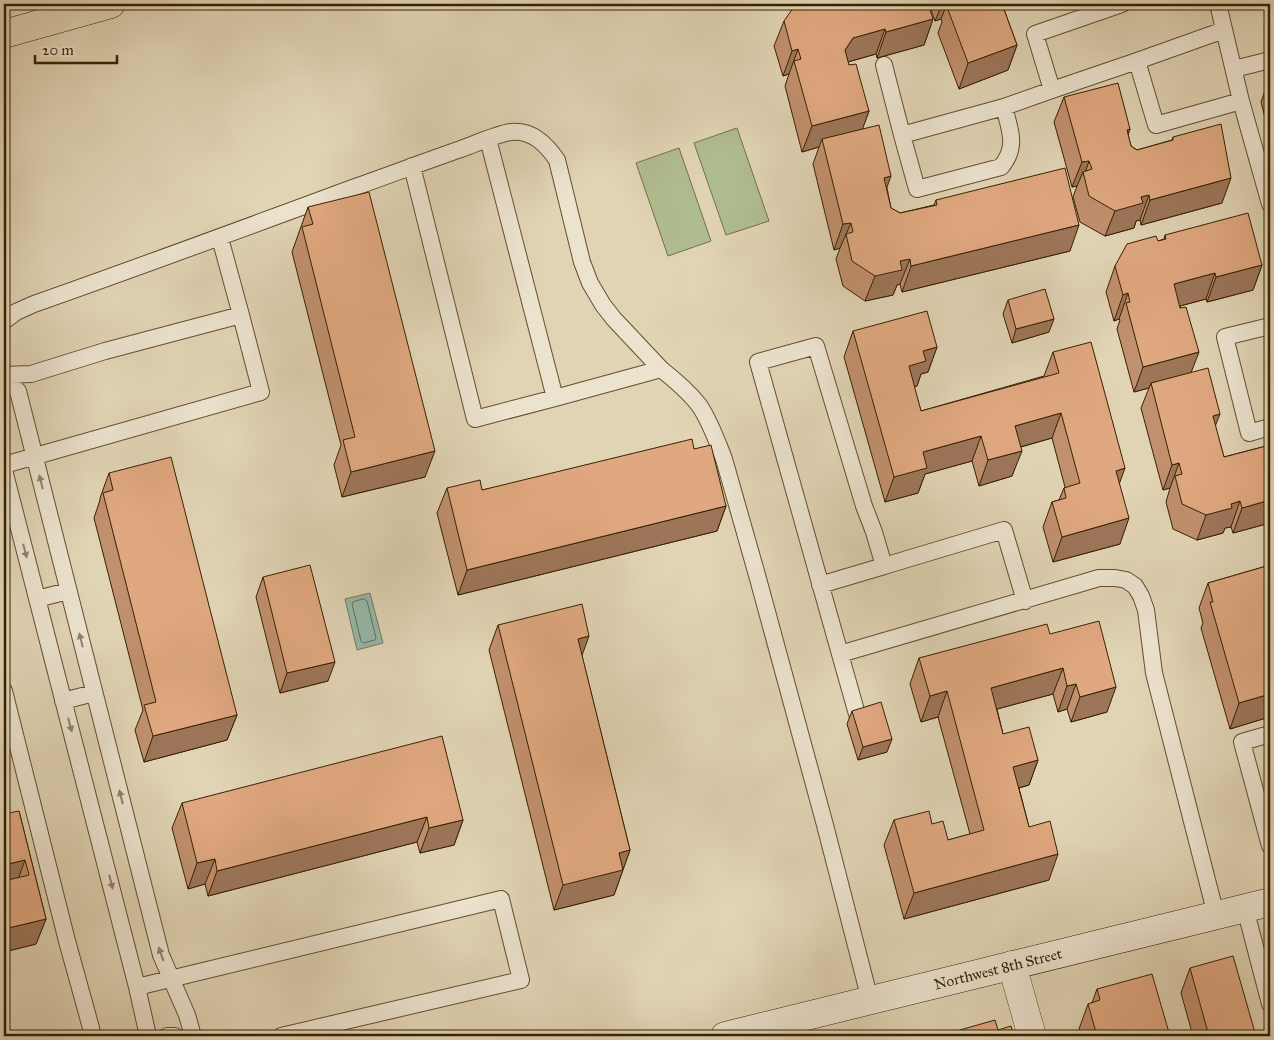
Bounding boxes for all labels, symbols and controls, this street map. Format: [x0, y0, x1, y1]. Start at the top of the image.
scale bar [35, 32, 118, 64]
text: 20 m [42, 41, 74, 59]
one-way arrow [37, 475, 45, 490]
one-way arrow [21, 543, 29, 558]
one-way arrow [77, 632, 85, 647]
one-way arrow [66, 718, 74, 733]
one-way arrow [117, 790, 125, 805]
one-way arrow [107, 875, 115, 890]
street label: Northwest 8th Street [932, 944, 1065, 994]
one-way arrow [157, 947, 164, 962]

